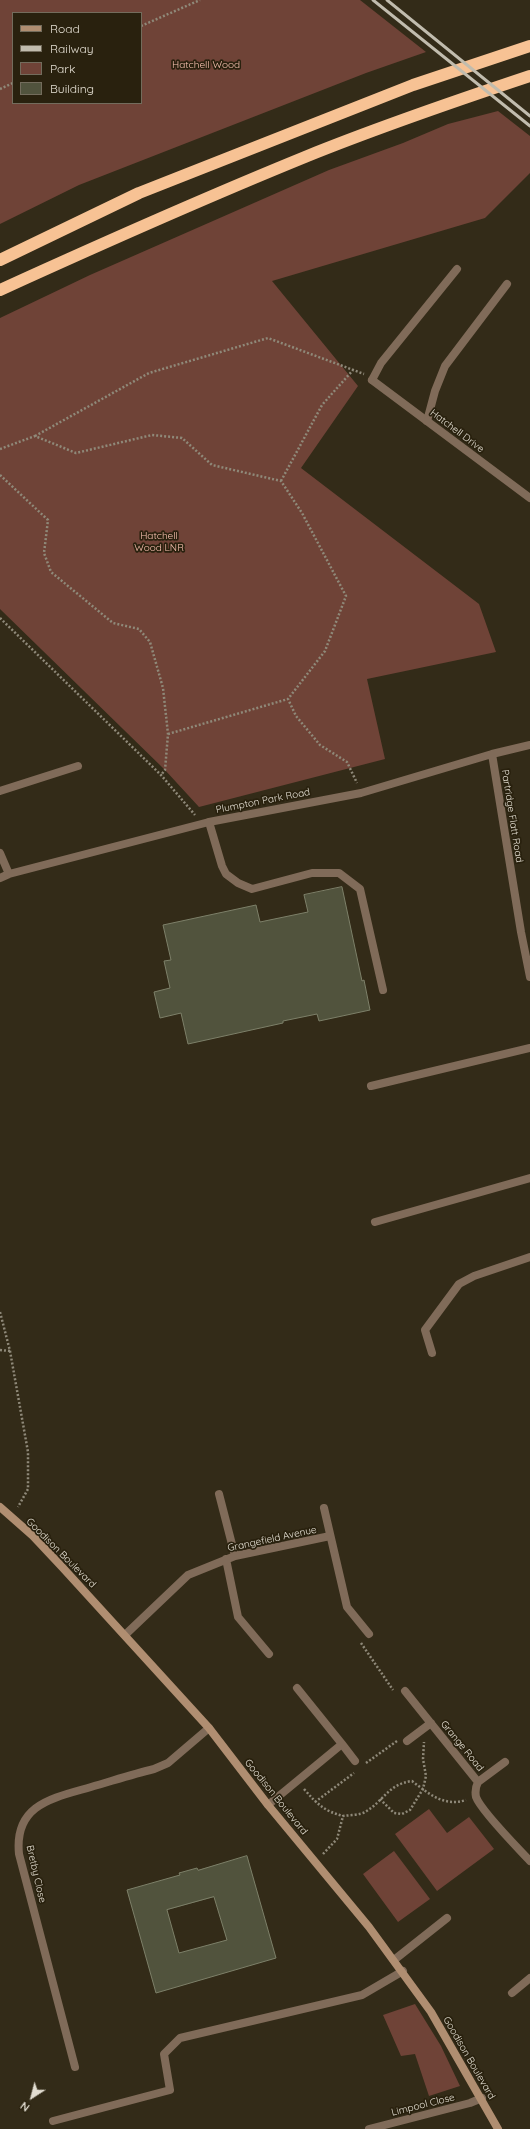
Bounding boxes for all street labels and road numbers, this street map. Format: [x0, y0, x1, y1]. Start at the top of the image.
street label: Hatchell Drive [428, 407, 486, 455]
street label: Partridge Flatt Road [499, 769, 525, 863]
street label: Plumpton Park Road [215, 786, 311, 816]
street label: Goodison Boulevard [24, 1516, 98, 1590]
street label: Grangefield Avenue [226, 1524, 318, 1554]
street label: Grange Road [438, 1718, 486, 1774]
street label: Goodison Boulevard [242, 1757, 310, 1837]
street label: Bretby Close [24, 1844, 48, 1904]
street label: Goodison Boulevard [440, 2015, 498, 2101]
street label: Limpool Close [390, 2091, 456, 2119]

